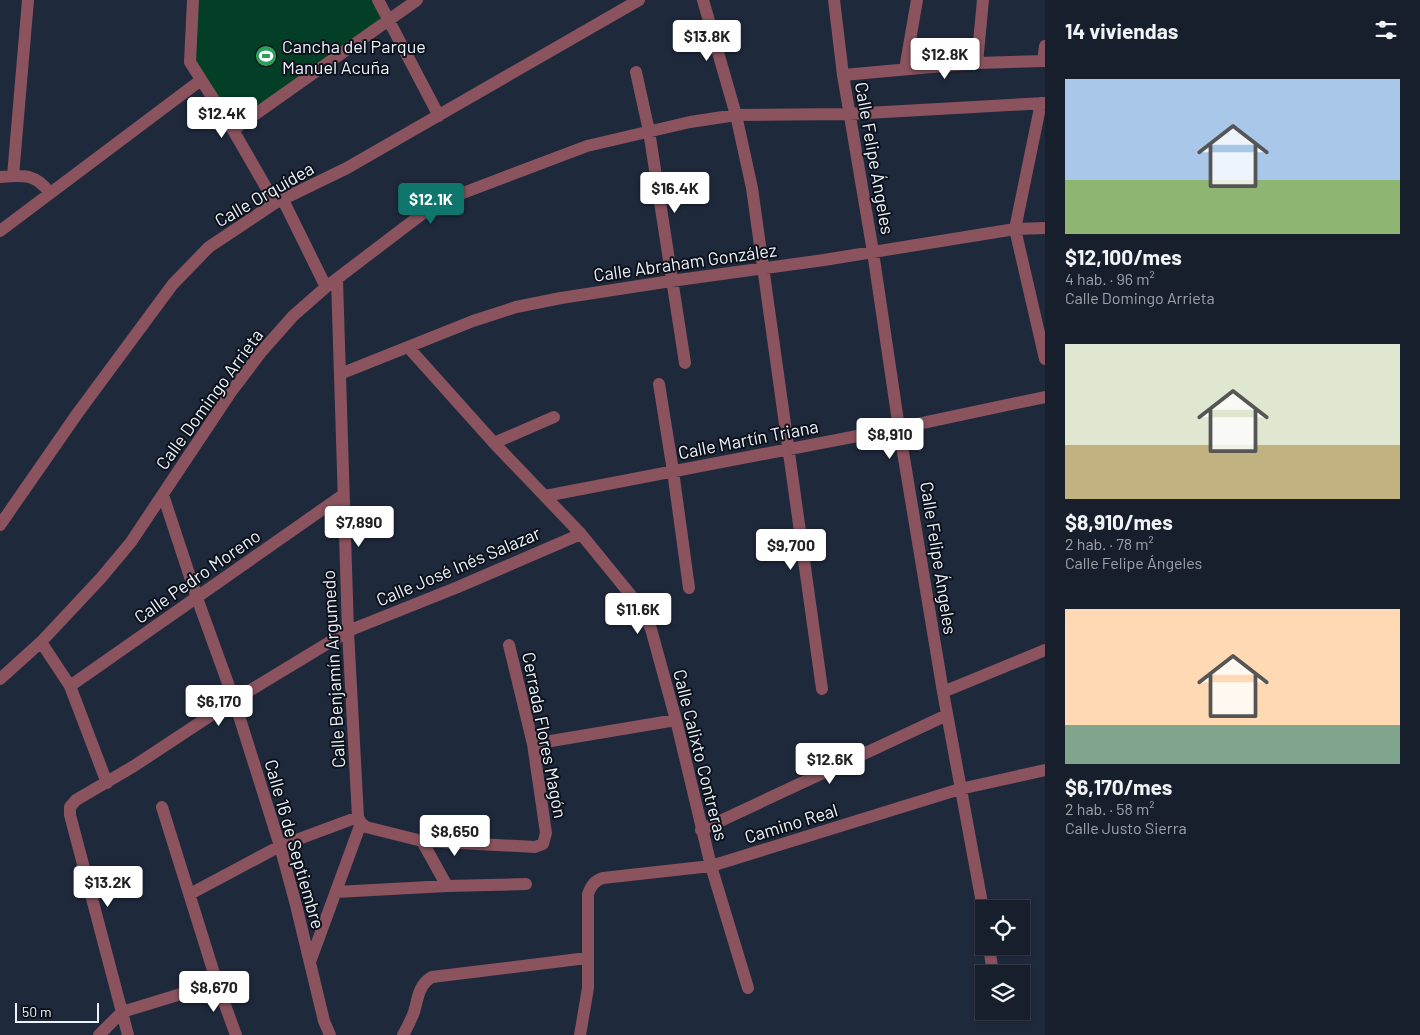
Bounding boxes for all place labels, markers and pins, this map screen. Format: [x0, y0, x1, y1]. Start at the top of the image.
pin: $13.8K [666, 20, 748, 62]
place label: Cancha del Parque Manuel Acuña [282, 35, 426, 78]
pin: $12.8K [904, 38, 986, 80]
sports icon: Cancha del Parque Manuel Acuña [254, 44, 278, 68]
pin: $12.4K [181, 96, 263, 139]
pin: $16.4K [634, 172, 716, 214]
pin: $12.1K [390, 182, 472, 225]
pin: $8,910 [849, 418, 931, 460]
pin: $7,890 [318, 506, 400, 548]
pin: $9,700 [750, 528, 832, 571]
pin: $11.6K [597, 592, 679, 635]
pin: $6,170 [178, 684, 260, 727]
pin: $12.6K [789, 742, 871, 785]
pin: $8,650 [414, 814, 496, 857]
pin: $13.2K [67, 866, 149, 908]
pin: $8,670 [173, 970, 255, 1013]

